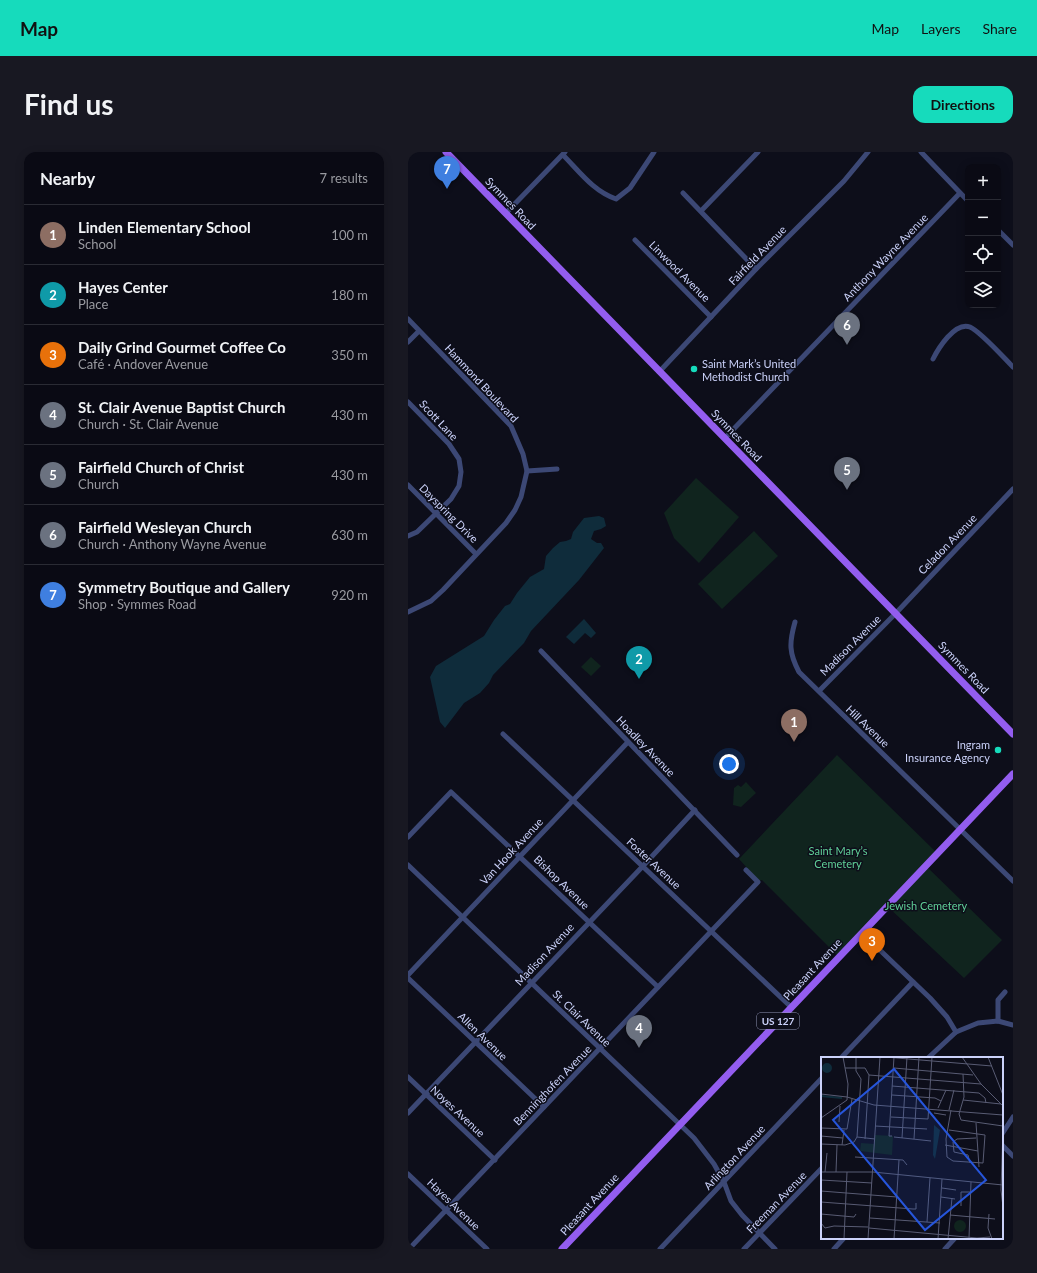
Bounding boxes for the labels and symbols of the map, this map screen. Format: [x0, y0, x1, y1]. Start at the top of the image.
pin: 7 [434, 156, 460, 189]
street label: Symmes Road [483, 174, 539, 232]
street label: Anthony Wayne Avenue [840, 210, 930, 303]
street label: Fairfield Avenue [725, 223, 789, 287]
street label: Linwood Avenue [647, 238, 713, 304]
pin: 6 [834, 312, 860, 345]
street label: Hammond Boulevard [443, 341, 521, 425]
place label: Saint Mark’s United Methodist Church [702, 357, 796, 383]
marker: Saint Mark’s United Methodist Church [689, 364, 699, 374]
street label: Scott Lane [417, 397, 461, 443]
street label: Symmes Road [709, 406, 765, 464]
pin: 5 [834, 457, 860, 490]
street label: Dayspring Drive [417, 481, 481, 545]
street label: Celadon Avenue [915, 511, 979, 577]
street label: Madison Avenue [817, 612, 883, 678]
street label: Symmes Road [936, 638, 992, 696]
pin: 2 [626, 646, 652, 679]
street label: Hill Avenue [844, 702, 892, 750]
pin: 1 [781, 709, 807, 742]
street label: Hoadley Avenue [614, 713, 678, 779]
place label: Ingram Insurance Agency [905, 738, 990, 764]
marker: Ingram Insurance Agency [993, 745, 1003, 755]
your location [719, 754, 739, 774]
street label: Van Hook Avenue [477, 815, 545, 887]
street label: Foster Avenue [624, 835, 684, 891]
park label: Saint Mary’s Cemetery [809, 844, 868, 870]
street label: Bishop Avenue [532, 852, 592, 912]
park label: Jewish Cemetery [885, 899, 968, 912]
street label: Madison Avenue [512, 920, 576, 988]
pin: 3 [859, 928, 885, 961]
street label: Pleasant Avenue [780, 935, 844, 1003]
street label: St. Clair Avenue [550, 987, 614, 1049]
street label: Allen Avenue [456, 1009, 510, 1063]
road number: US 127 [757, 1013, 799, 1029]
pin: 4 [626, 1015, 652, 1048]
street label: Benninghofen Avenue [510, 1042, 594, 1128]
inset map [821, 1057, 1003, 1239]
street label: Noyes Avenue [428, 1083, 488, 1139]
street label: Arlington Avenue [701, 1122, 767, 1192]
street label: Freeman Avenue [743, 1168, 809, 1236]
street label: Pleasant Avenue [557, 1170, 621, 1238]
street label: Hayes Avenue [425, 1176, 483, 1233]

